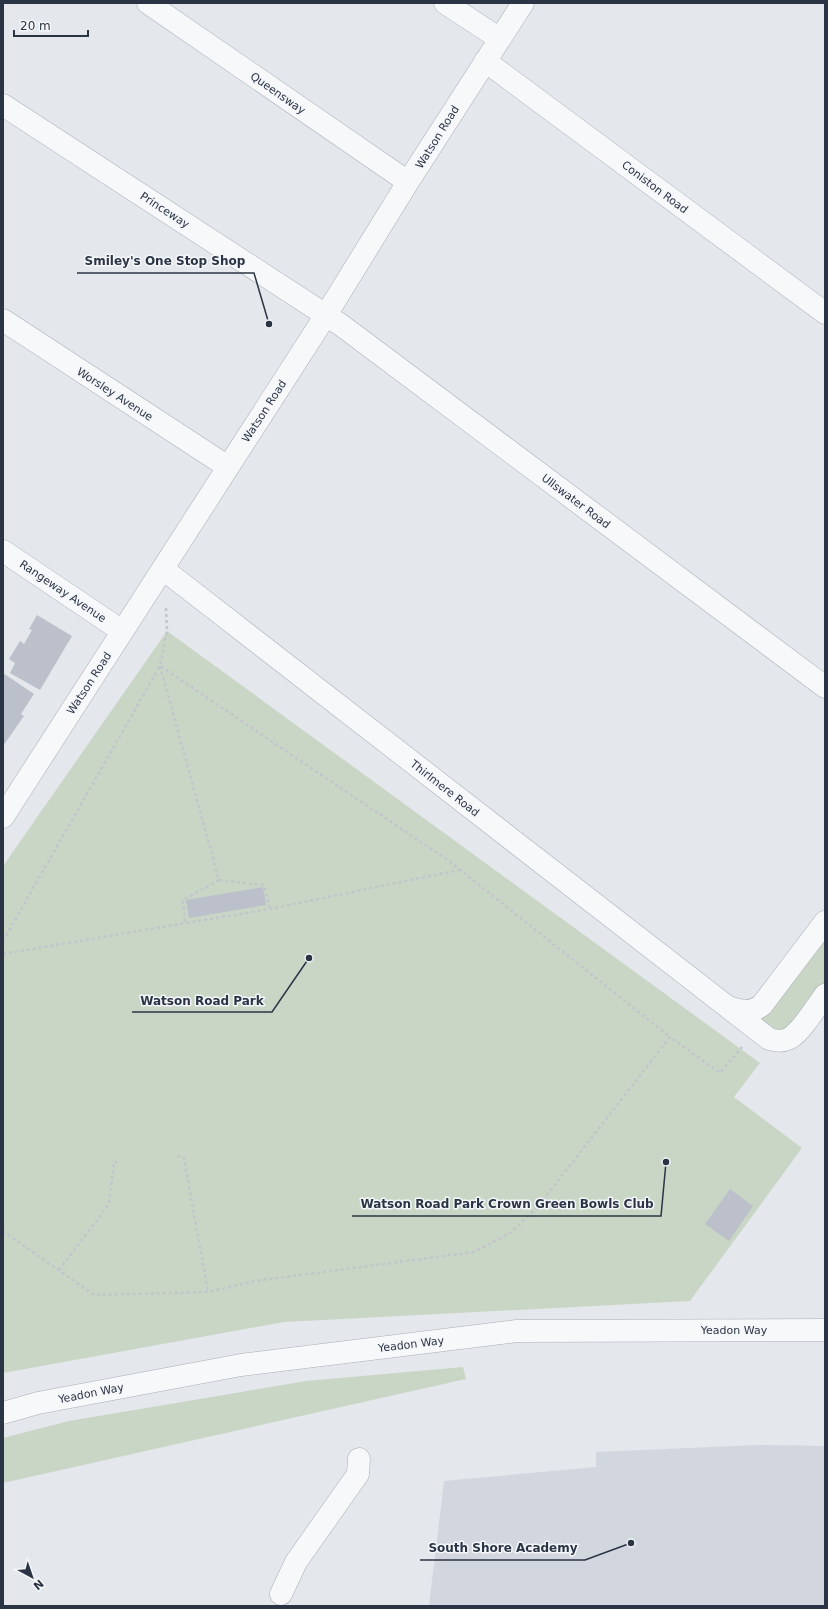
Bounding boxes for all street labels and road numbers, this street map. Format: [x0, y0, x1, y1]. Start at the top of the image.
street label: Queensway [248, 70, 308, 117]
street label: Watson Road [413, 103, 462, 171]
street label: Coniston Road [619, 158, 690, 216]
street label: Princeway [138, 190, 192, 231]
street label: Worsley Avenue [74, 365, 155, 424]
street label: Watson Road [239, 378, 289, 445]
street label: Ullswater Road [539, 471, 612, 531]
street label: Rangeway Avenue [17, 558, 109, 625]
street label: Watson Road [64, 650, 114, 717]
street label: Thirlmere Road [407, 757, 482, 819]
street label: Yeadon Way [700, 1324, 768, 1337]
street label: Yeadon Way [376, 1334, 445, 1355]
street label: Yeadon Way [56, 1381, 125, 1406]

